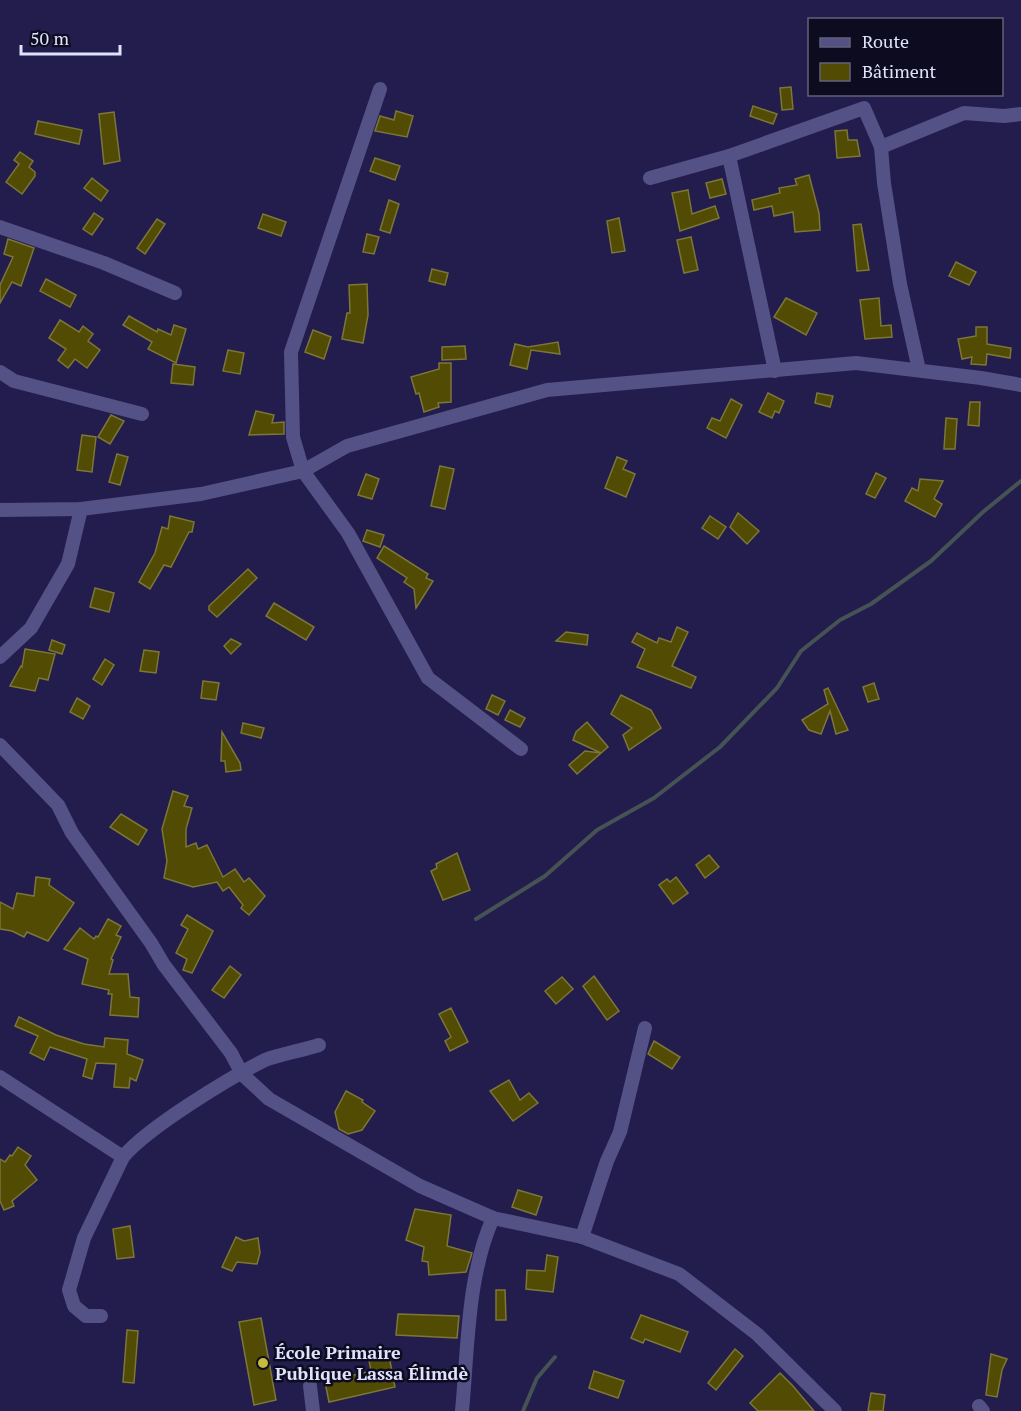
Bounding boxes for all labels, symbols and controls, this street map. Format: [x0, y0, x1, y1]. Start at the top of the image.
scale bar [21, 18, 120, 56]
legend [808, 18, 1003, 96]
text: 50 m [30, 26, 70, 50]
text: Route [862, 29, 909, 53]
text: Bâtiment [862, 59, 937, 83]
place label: École Primaire Publique Lassa Élimdè [275, 1340, 468, 1385]
marker: École Primaire Publique Lassa Élimdè [256, 1356, 270, 1370]

